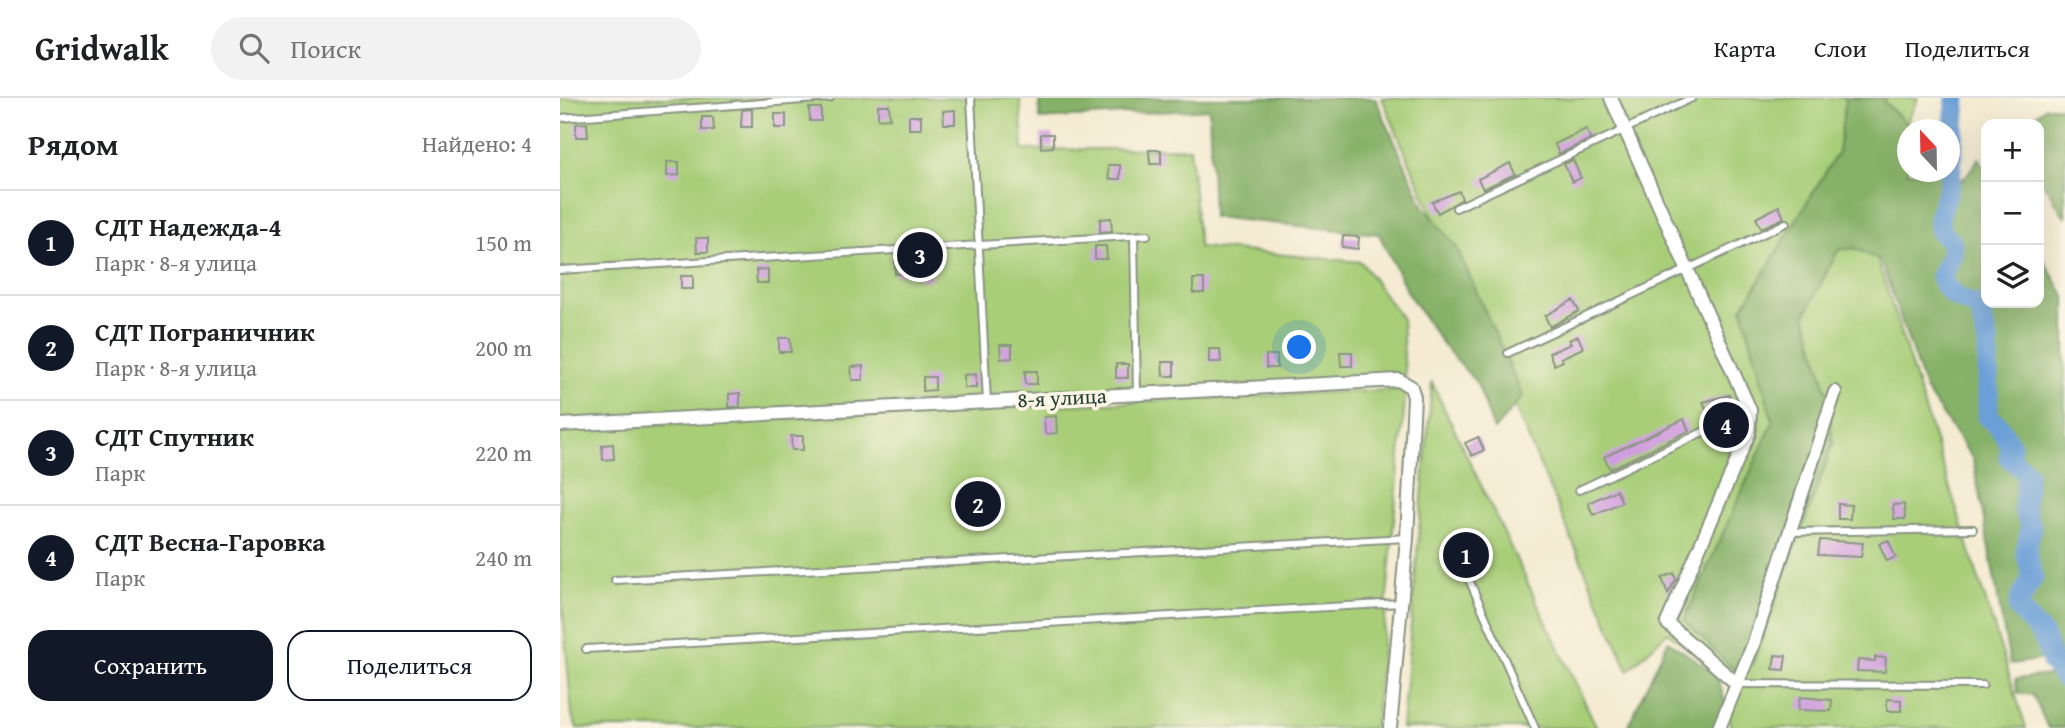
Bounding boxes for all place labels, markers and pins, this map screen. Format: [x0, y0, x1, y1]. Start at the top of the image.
pin: 3 [897, 229, 943, 281]
pin: 4 [1703, 399, 1749, 451]
pin: 2 [955, 478, 1001, 530]
pin: 1 [1443, 529, 1489, 581]

